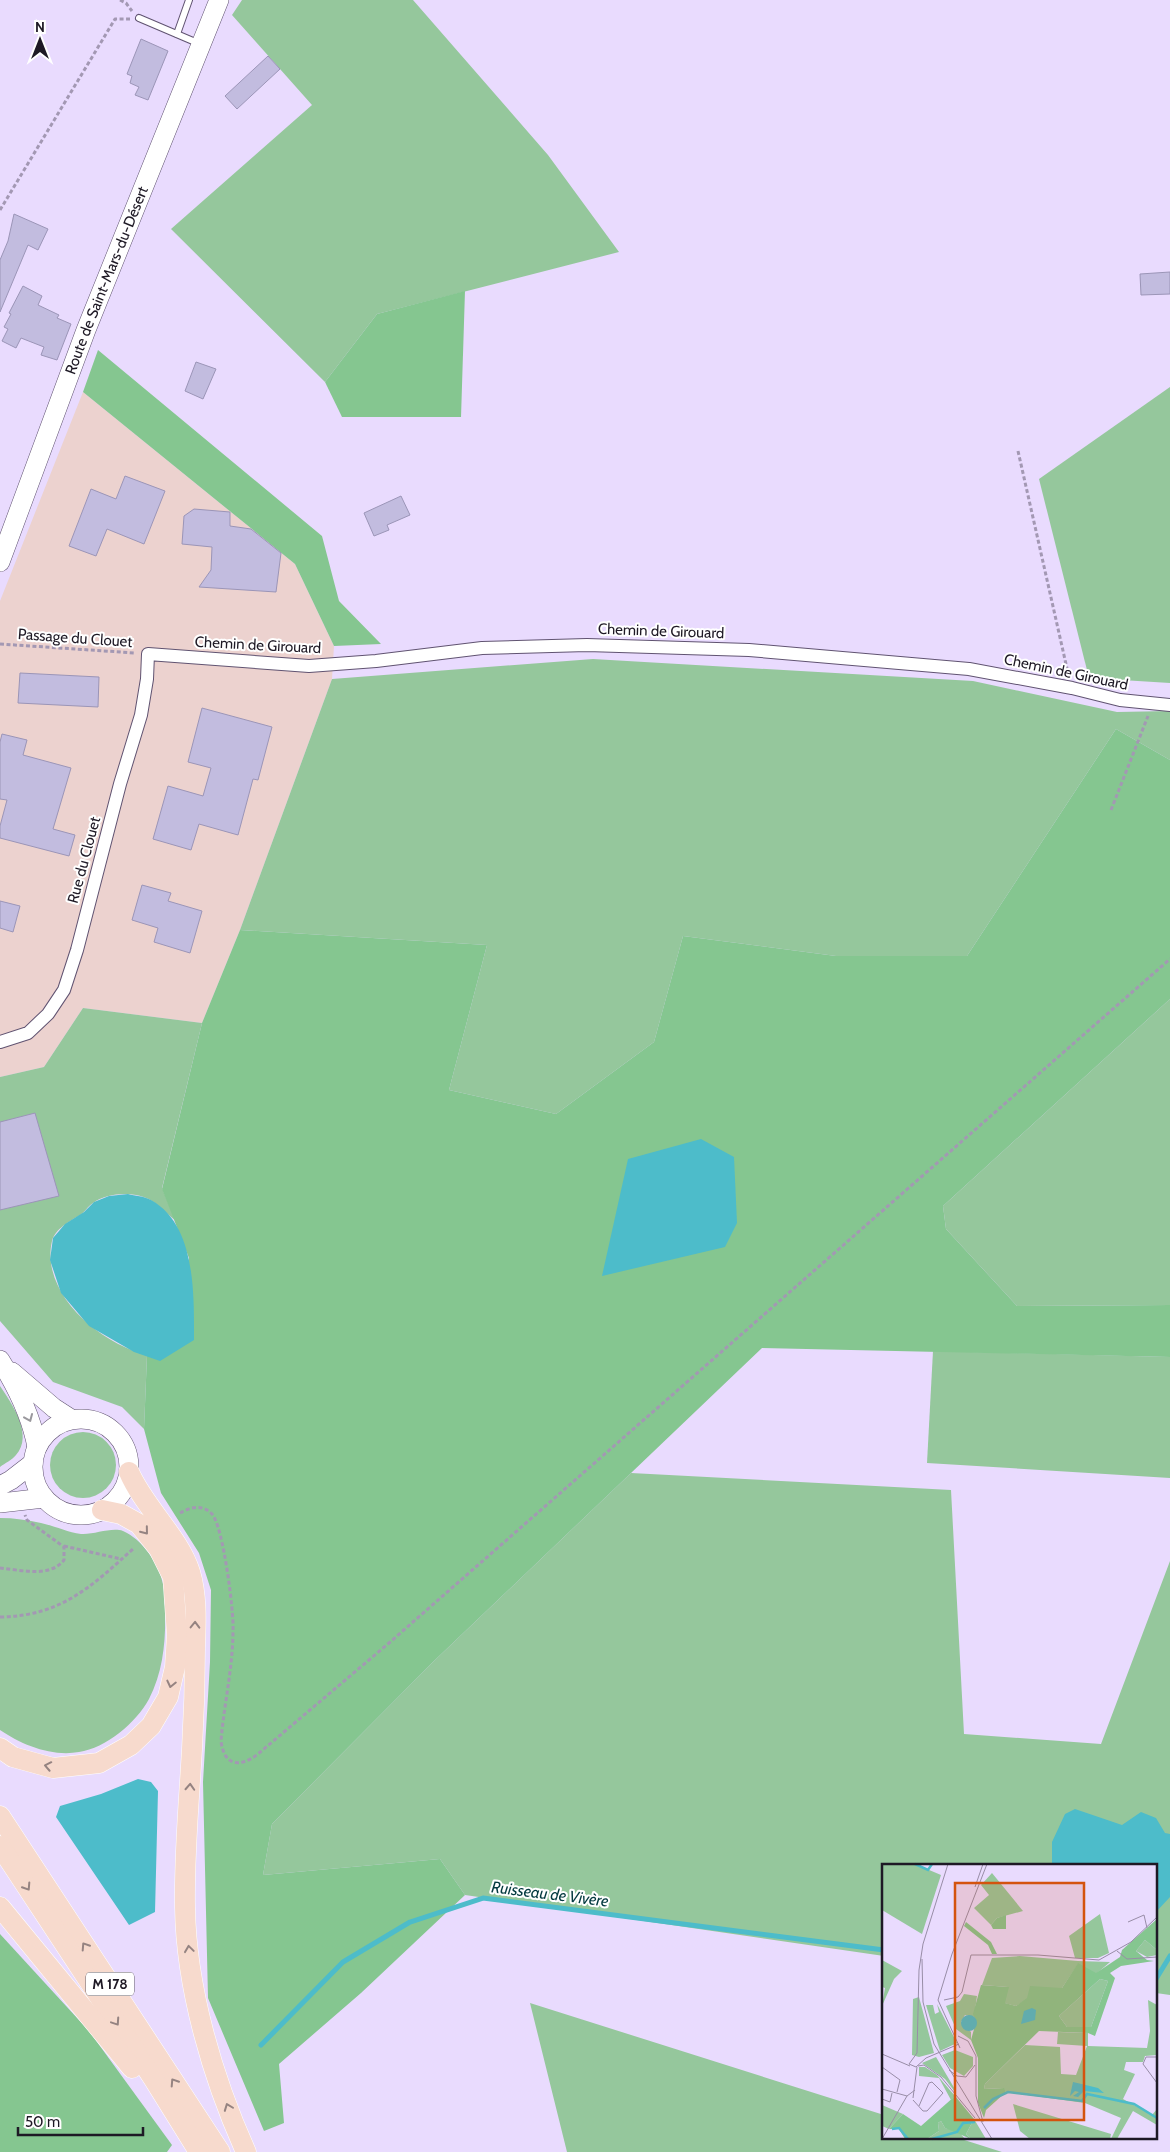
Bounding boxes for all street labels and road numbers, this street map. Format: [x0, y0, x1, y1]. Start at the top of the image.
street label: Route de Saint-Mars-du-Désert [61, 184, 152, 377]
street label: Chemin de Girouard [598, 620, 724, 642]
street label: Passage du Clouet [17, 625, 133, 651]
street label: Chemin de Girouard [194, 633, 322, 657]
street label: Chemin de Girouard [1002, 650, 1130, 694]
street label: Rue du Clouet [64, 815, 104, 905]
road number: M 178 [86, 1972, 134, 1996]

